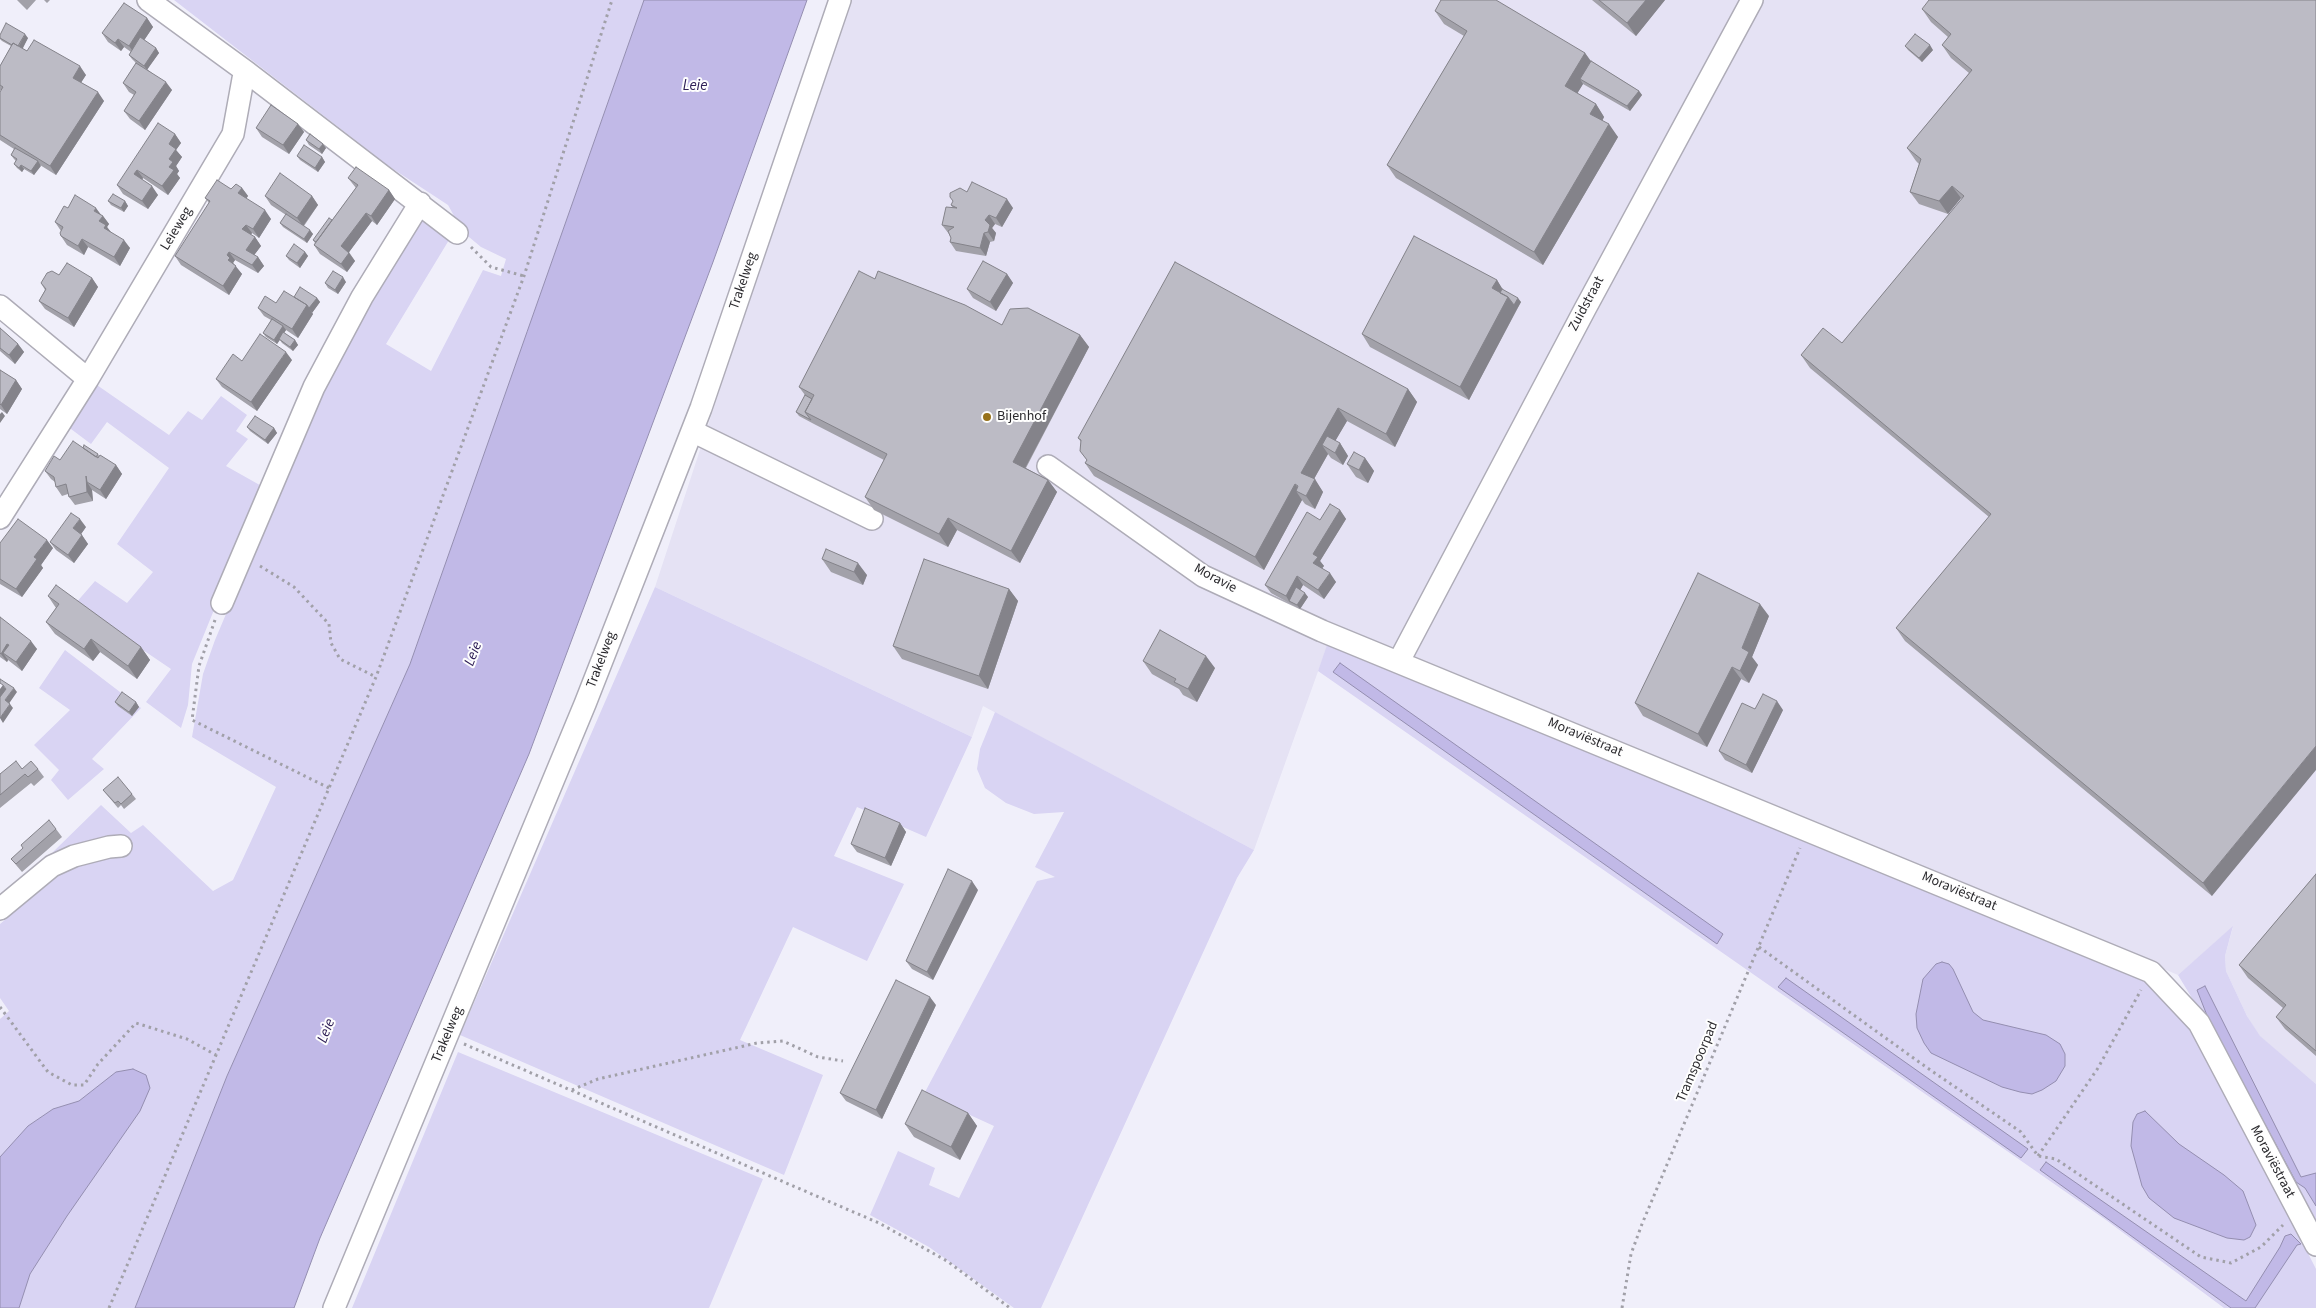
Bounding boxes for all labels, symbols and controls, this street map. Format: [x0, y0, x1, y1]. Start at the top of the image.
water label: Leie [683, 78, 707, 96]
street label: Leieweg [157, 204, 197, 254]
street label: Trakelweg [726, 250, 762, 312]
street label: Zuidstraat [1566, 274, 1608, 334]
place label: Bijenhof [997, 409, 1046, 425]
marker: Bijenhof [981, 411, 993, 423]
street label: Moravie [1191, 561, 1239, 597]
street label: Trakelweg [583, 629, 621, 691]
water label: Leie [461, 639, 487, 669]
street label: Moraviëstraat [1545, 715, 1625, 761]
street label: Moraviëstraat [1919, 869, 1999, 915]
street label: Trakelweg [429, 1004, 467, 1066]
water label: Leie [314, 1016, 340, 1046]
street label: Tramspoorpad [1673, 1019, 1723, 1105]
street label: Moraviëstraat [2246, 1123, 2298, 1201]

